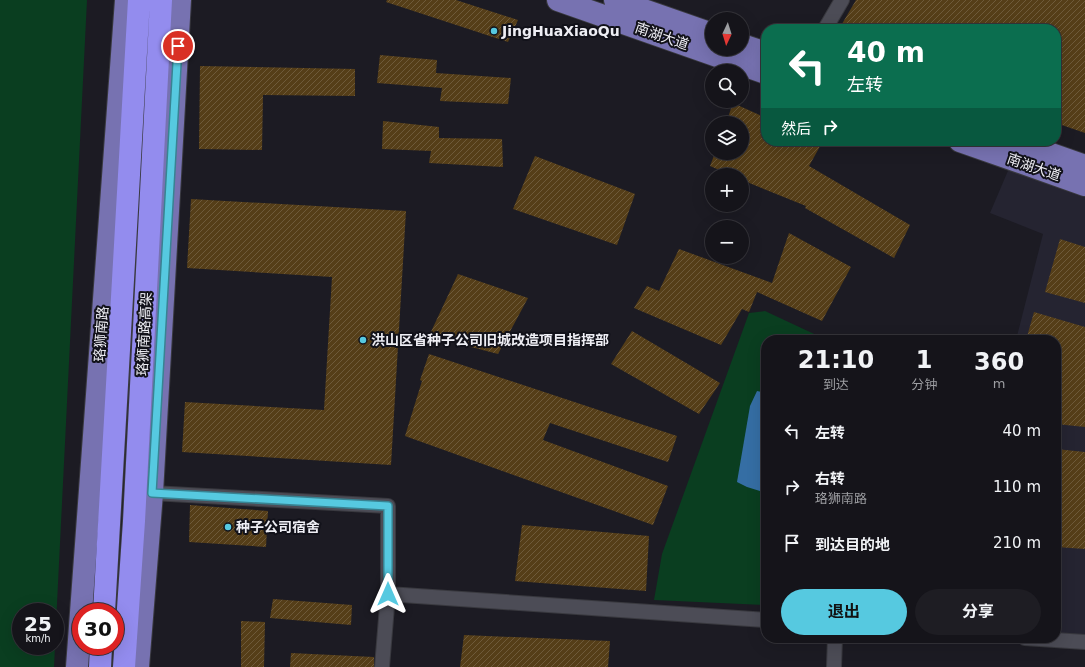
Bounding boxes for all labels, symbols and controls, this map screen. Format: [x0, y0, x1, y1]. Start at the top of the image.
north arrow [705, 12, 749, 56]
map controls [705, 12, 749, 264]
street label: 南湖大道 [633, 19, 691, 53]
place label: JingHuaXiaoQu [501, 23, 620, 39]
marker: JingHuaXiaoQu [489, 26, 499, 36]
pin [161, 29, 195, 63]
icon: arrive [167, 35, 189, 57]
text: 40 m [847, 36, 925, 69]
icon: left [781, 40, 833, 92]
button: search [705, 64, 749, 108]
text: 左转 [847, 74, 883, 95]
button: layers [705, 116, 749, 160]
icon: right [819, 116, 841, 138]
text: 然后 [781, 120, 811, 138]
street label: 南湖大道 [1005, 150, 1063, 184]
button: + [705, 168, 749, 212]
button: − [705, 220, 749, 264]
street label: 珞狮南路高架 [134, 292, 154, 376]
street label: 珞狮南路 [91, 306, 111, 362]
place label: 洪山区省种子公司旧城改造项目指挥部 [371, 332, 609, 348]
marker: 洪山区省种子公司旧城改造项目指挥部 [358, 335, 368, 345]
text: 21:10 [798, 346, 874, 374]
text: 1 [916, 346, 932, 374]
text: 360 [974, 348, 1024, 376]
text: m [993, 376, 1005, 391]
text: 到达 [823, 377, 849, 392]
text: 分钟 [911, 377, 937, 392]
icon: left [781, 420, 803, 442]
text: 40 m [1003, 422, 1041, 440]
text: 左转 [815, 424, 845, 442]
text: 右转 [815, 470, 845, 488]
icon: right [781, 476, 803, 498]
text: 110 m [993, 478, 1041, 496]
text: 珞狮南路 [815, 491, 867, 506]
place label: 种子公司宿舍 [236, 519, 320, 535]
marker: 种子公司宿舍 [223, 522, 233, 532]
icon: arrive [781, 532, 803, 554]
text: 210 m [993, 534, 1041, 552]
text: 到达目的地 [815, 536, 890, 554]
position arrow [367, 573, 409, 615]
button: 退出 [781, 589, 907, 635]
button: 分享 [915, 589, 1041, 635]
speed limit sign: 30 [72, 603, 124, 655]
text: 25 [24, 612, 52, 636]
text: km/h [25, 633, 51, 644]

